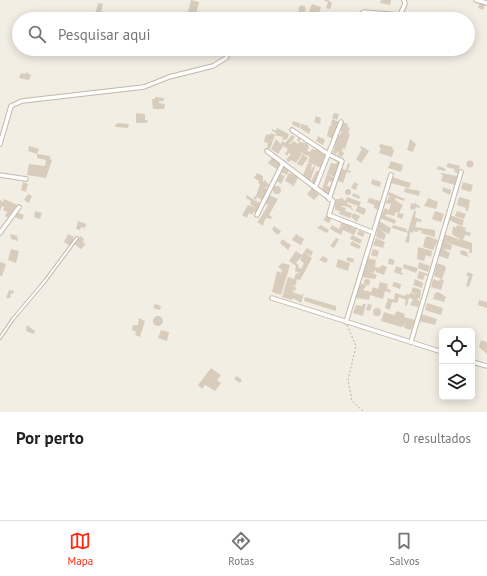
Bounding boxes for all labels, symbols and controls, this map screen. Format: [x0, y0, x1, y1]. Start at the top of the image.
search box [12, 12, 475, 56]
icon: search [26, 23, 48, 45]
text: Pesquisar aqui [58, 25, 150, 44]
map controls [439, 328, 475, 400]
button: locate [439, 328, 475, 364]
button: layers [439, 364, 475, 400]
text: Por perto [16, 427, 84, 449]
text: 0 resultados [403, 430, 471, 447]
tab: Mapa [68, 530, 93, 568]
tab: Rotas [228, 530, 254, 568]
tab: Salvos [389, 530, 419, 568]

